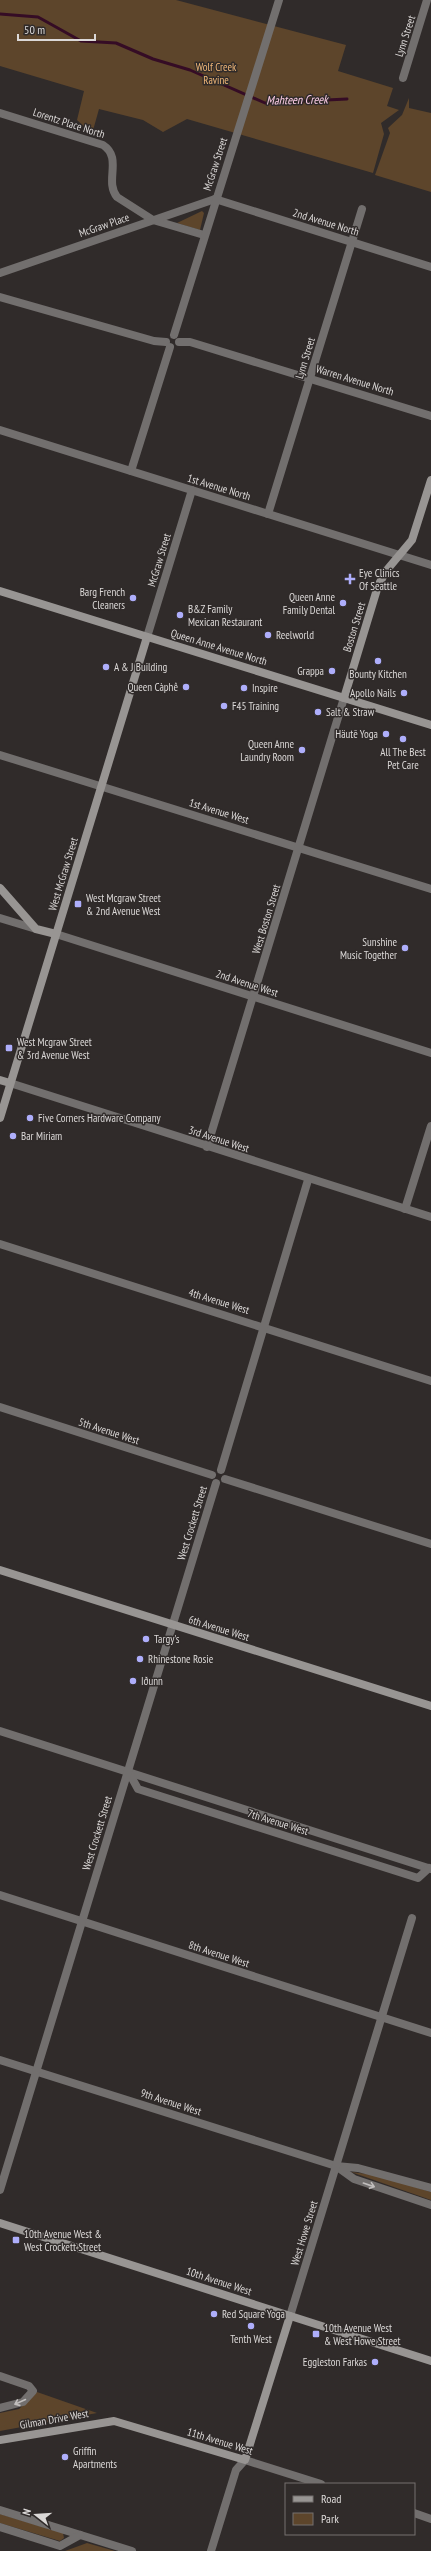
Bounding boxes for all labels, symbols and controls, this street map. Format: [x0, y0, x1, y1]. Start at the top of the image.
street label: Lynn Street [392, 14, 418, 58]
scale bar [18, 16, 95, 42]
text: 50 m [24, 22, 45, 37]
park label: Wolf Creek Ravine [196, 60, 237, 87]
water label: Mahteen Creek [266, 91, 329, 108]
street label: Lorentz Place North [31, 105, 107, 141]
street label: McGraw Street [200, 136, 230, 192]
street label: 2nd Avenue North [291, 205, 361, 239]
street label: McGraw Place [77, 210, 132, 240]
street label: Lynn Street [292, 336, 318, 380]
street label: Warren Avenue North [314, 361, 396, 399]
street label: 1st Avenue North [186, 471, 253, 503]
street label: McGraw Street [144, 532, 174, 588]
place label: Eye Clinics Of Seattle [359, 566, 400, 593]
marker: Eye Clinics Of Seattle [344, 573, 356, 585]
place label: Barg French Cleaners [80, 585, 125, 612]
place label: Queen Anne Family Dental [283, 590, 335, 617]
marker: Barg French Cleaners [128, 593, 138, 603]
marker: Queen Anne Family Dental [338, 598, 348, 608]
street label: Boston Street [340, 600, 368, 654]
place label: B&Z Family Mexican Restaurant [188, 602, 262, 629]
marker: B&Z Family Mexican Restaurant [175, 610, 185, 620]
street label: Queen Anne Avenue North [169, 626, 269, 668]
place label: Reelworld [276, 628, 314, 642]
marker: Reelworld [263, 630, 273, 640]
marker: Bounty Kitchen [373, 656, 383, 666]
place label: A & J Building [114, 660, 168, 674]
marker: A & J Building [101, 662, 111, 672]
place label: Grappa [297, 664, 324, 678]
marker: Grappa [327, 666, 337, 676]
place label: Bounty Kitchen [349, 667, 407, 681]
place label: Queen Càphê [127, 680, 178, 694]
place label: Inspire [252, 681, 278, 695]
marker: Queen Càphê [181, 682, 191, 692]
marker: Inspire [239, 683, 249, 693]
place label: Apollo Nails [350, 686, 396, 700]
marker: Apollo Nails [399, 688, 409, 698]
place label: F45 Training [232, 699, 279, 713]
marker: F45 Training [219, 701, 229, 711]
place label: Salt & Straw [326, 705, 375, 719]
marker: Salt & Straw [313, 707, 323, 717]
place label: Häutē Yoga [335, 727, 378, 741]
marker: Häutē Yoga [381, 729, 391, 739]
marker: All The Best Pet Care [398, 734, 408, 744]
place label: Queen Anne Laundry Room [240, 737, 294, 764]
marker: Queen Anne Laundry Room [297, 745, 307, 755]
place label: All The Best Pet Care [380, 745, 426, 772]
street label: 1st Avenue West [187, 795, 251, 827]
street label: West McGraw Street [45, 836, 81, 912]
street label: West Boston Street [249, 883, 283, 955]
place label: West Mcgraw Street & 2nd Avenue West [86, 891, 161, 918]
marker: West Mcgraw Street & 2nd Avenue West [73, 899, 83, 909]
place label: Sunshine Music Together [340, 935, 397, 962]
marker: Sunshine Music Together [400, 943, 410, 953]
street label: 2nd Avenue West [214, 966, 280, 1000]
place label: West Mcgraw Street & 3rd Avenue West [17, 1035, 92, 1062]
marker: West Mcgraw Street & 3rd Avenue West [4, 1043, 14, 1053]
place label: Five Corners Hardware Company [38, 1111, 162, 1125]
marker: Five Corners Hardware Company [25, 1113, 35, 1123]
street label: 3rd Avenue West [187, 1123, 251, 1155]
place label: Bar Miriam [21, 1129, 62, 1143]
marker: Bar Miriam [8, 1131, 18, 1141]
street label: 4th Avenue West [187, 1285, 251, 1317]
street label: 5th Avenue West [77, 1415, 141, 1447]
street label: West Crockett Street [174, 1484, 210, 1562]
street label: 6th Avenue West [187, 1612, 251, 1644]
place label: Targy's [154, 1632, 180, 1646]
marker: Targy's [141, 1634, 151, 1644]
place label: Rhinestone Rosie [148, 1652, 214, 1666]
marker: Rhinestone Rosie [135, 1654, 145, 1664]
place label: Iðunn [141, 1674, 163, 1688]
marker: Iðunn [128, 1676, 138, 1686]
street label: West Crockett Street [79, 1794, 115, 1872]
street label: 7th Avenue West [246, 1806, 310, 1838]
street label: 8th Avenue West [187, 1938, 251, 1970]
street label: 9th Avenue West [139, 2086, 203, 2118]
one-way arrow [363, 2181, 375, 2189]
street label: West Howe Street [287, 2199, 321, 2267]
place label: 10th Avenue West & West Crockett Street [24, 2227, 102, 2254]
marker: 10th Avenue West & West Crockett Street [11, 2235, 21, 2245]
street label: 10th Avenue West [184, 2264, 254, 2298]
place label: Red Square Yoga [222, 2307, 285, 2321]
marker: Red Square Yoga [209, 2309, 219, 2319]
marker: Tenth West [246, 2321, 256, 2331]
place label: 10th Avenue West & West Howe Street [324, 2321, 401, 2348]
marker: 10th Avenue West & West Howe Street [311, 2329, 321, 2339]
place label: Tenth West [230, 2332, 272, 2346]
place label: Eggleston Farkas [303, 2355, 367, 2369]
marker: Eggleston Farkas [370, 2357, 380, 2367]
one-way arrow [14, 2399, 26, 2406]
street label: Gilman Drive West [19, 2406, 89, 2432]
street label: 11th Avenue West [185, 2424, 255, 2458]
place label: Griffin Apartments [73, 2444, 117, 2471]
marker: Griffin Apartments [60, 2452, 70, 2462]
legend [285, 2483, 415, 2535]
text: Road [321, 2491, 341, 2506]
north arrow [16, 2495, 56, 2535]
text: N [19, 2507, 34, 2517]
text: Park [321, 2511, 339, 2526]

